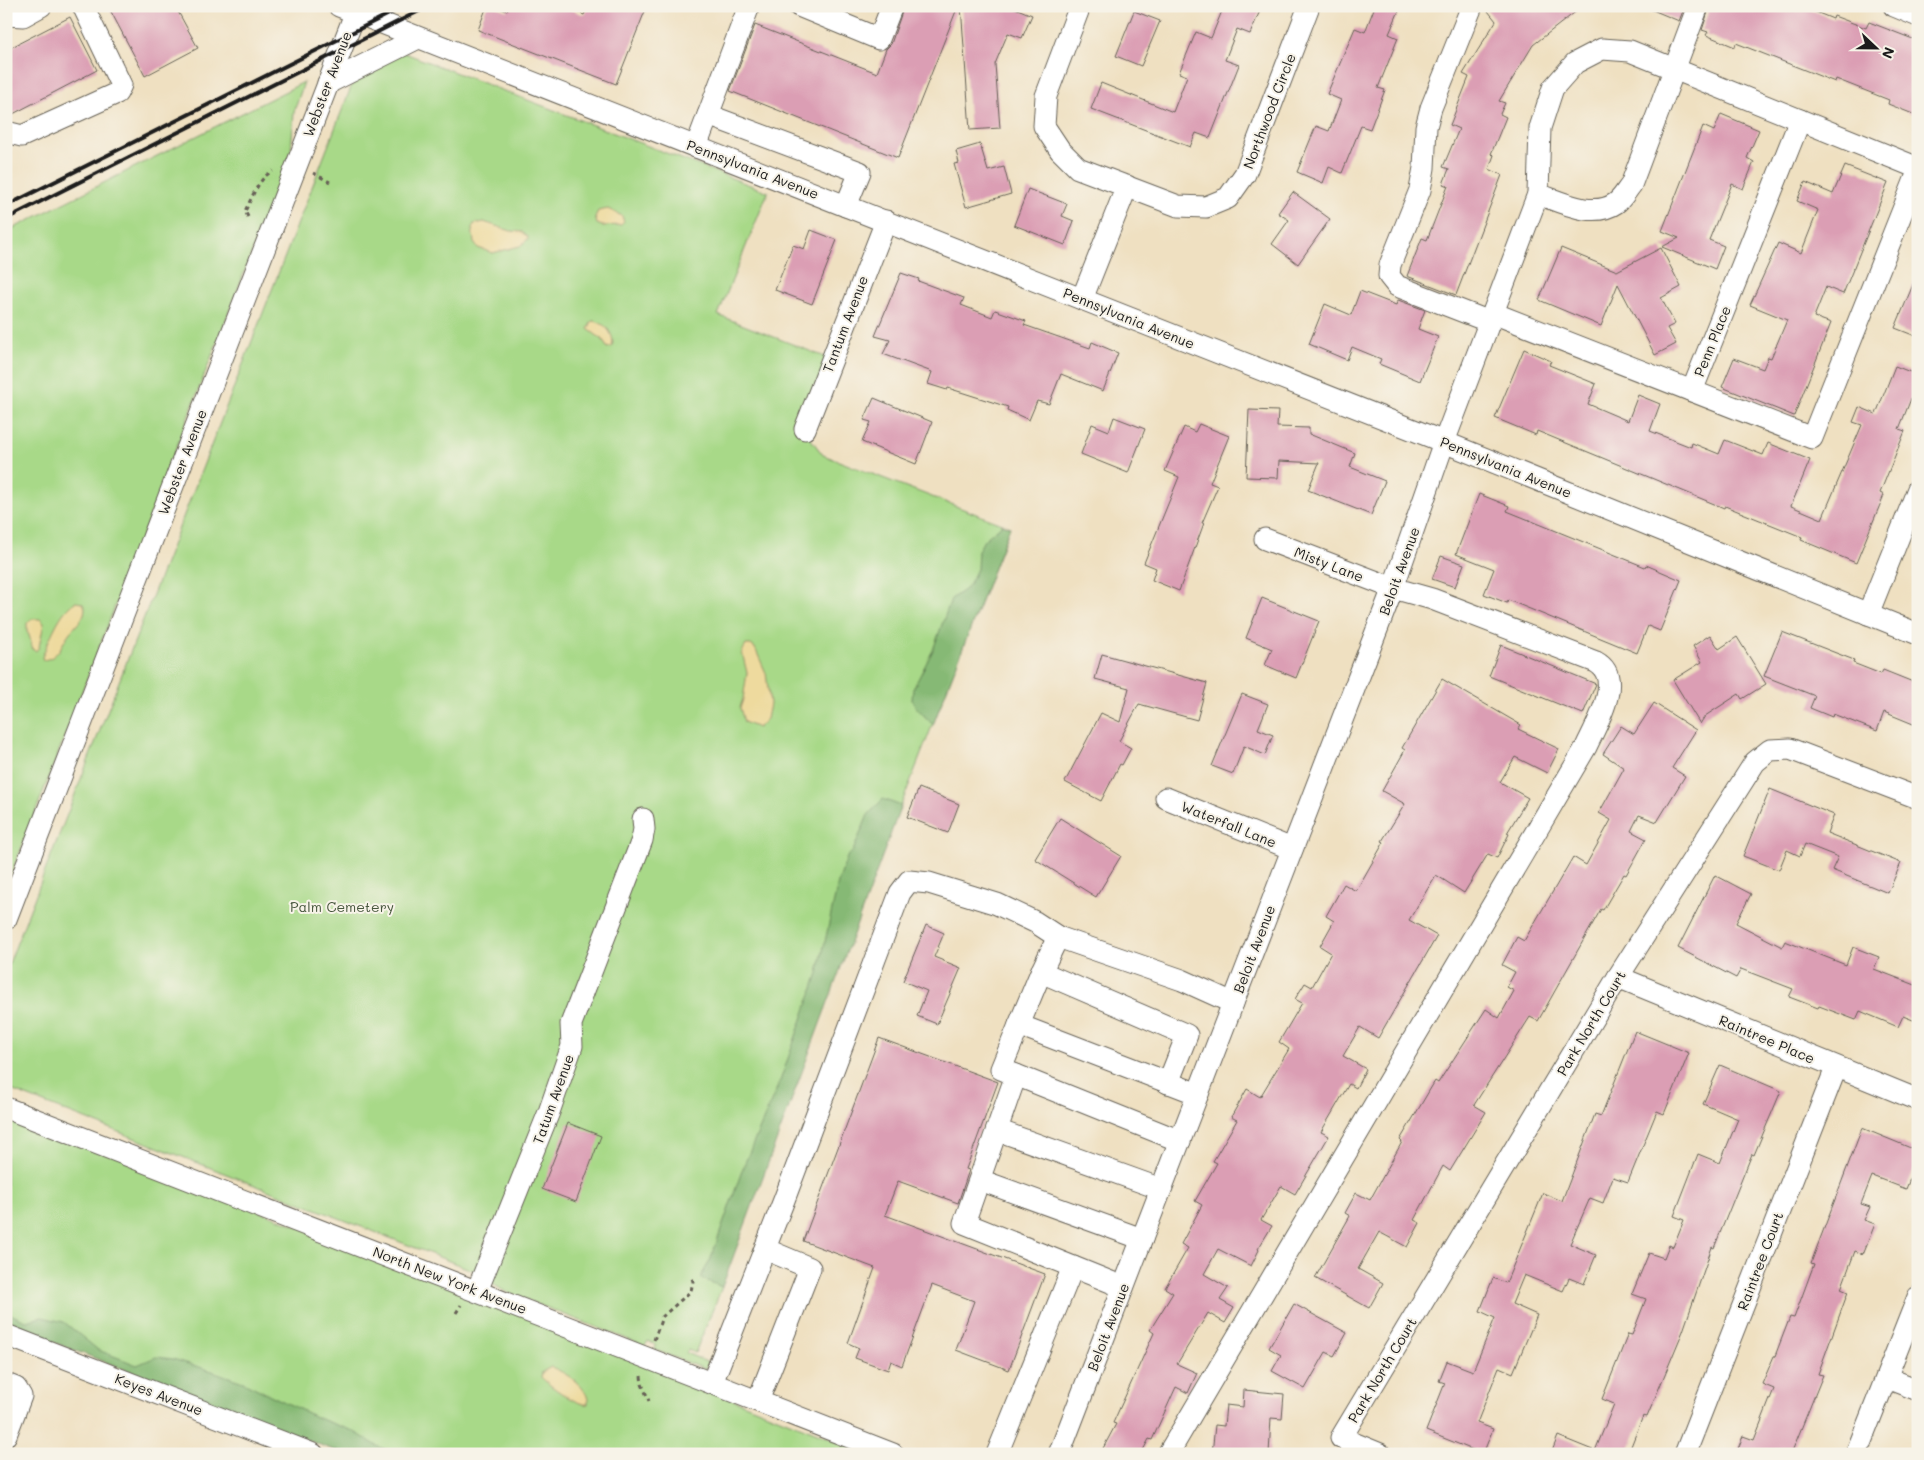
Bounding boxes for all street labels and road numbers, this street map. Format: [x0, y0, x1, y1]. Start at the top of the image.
street label: Webster Avenue [298, 29, 356, 139]
street label: Northwood Circle [1238, 51, 1300, 171]
street label: Pennsylvania Avenue [684, 135, 822, 203]
street label: Tantum Avenue [818, 273, 872, 375]
street label: Pennsylvania Avenue [1060, 283, 1198, 353]
street label: Penn Place [1689, 303, 1735, 379]
street label: Webster Avenue [153, 407, 211, 517]
street label: Pennsylvania Avenue [1437, 432, 1575, 502]
street label: Beloit Avenue [1374, 524, 1424, 618]
street label: Misty Lane [1292, 542, 1366, 586]
street label: Waterfall Lane [1179, 796, 1279, 852]
street label: Beloit Avenue [1229, 902, 1279, 996]
street label: Park North Court [1552, 967, 1630, 1079]
street label: Raintree Place [1716, 1010, 1818, 1068]
street label: Tatum Avenue [528, 1051, 578, 1147]
street label: Raintree Court [1733, 1209, 1787, 1313]
street label: North New York Avenue [370, 1242, 530, 1318]
street label: Beloit Avenue [1083, 1280, 1133, 1374]
street label: Park North Court [1343, 1314, 1421, 1426]
street label: Keyes Avenue [112, 1368, 206, 1420]

